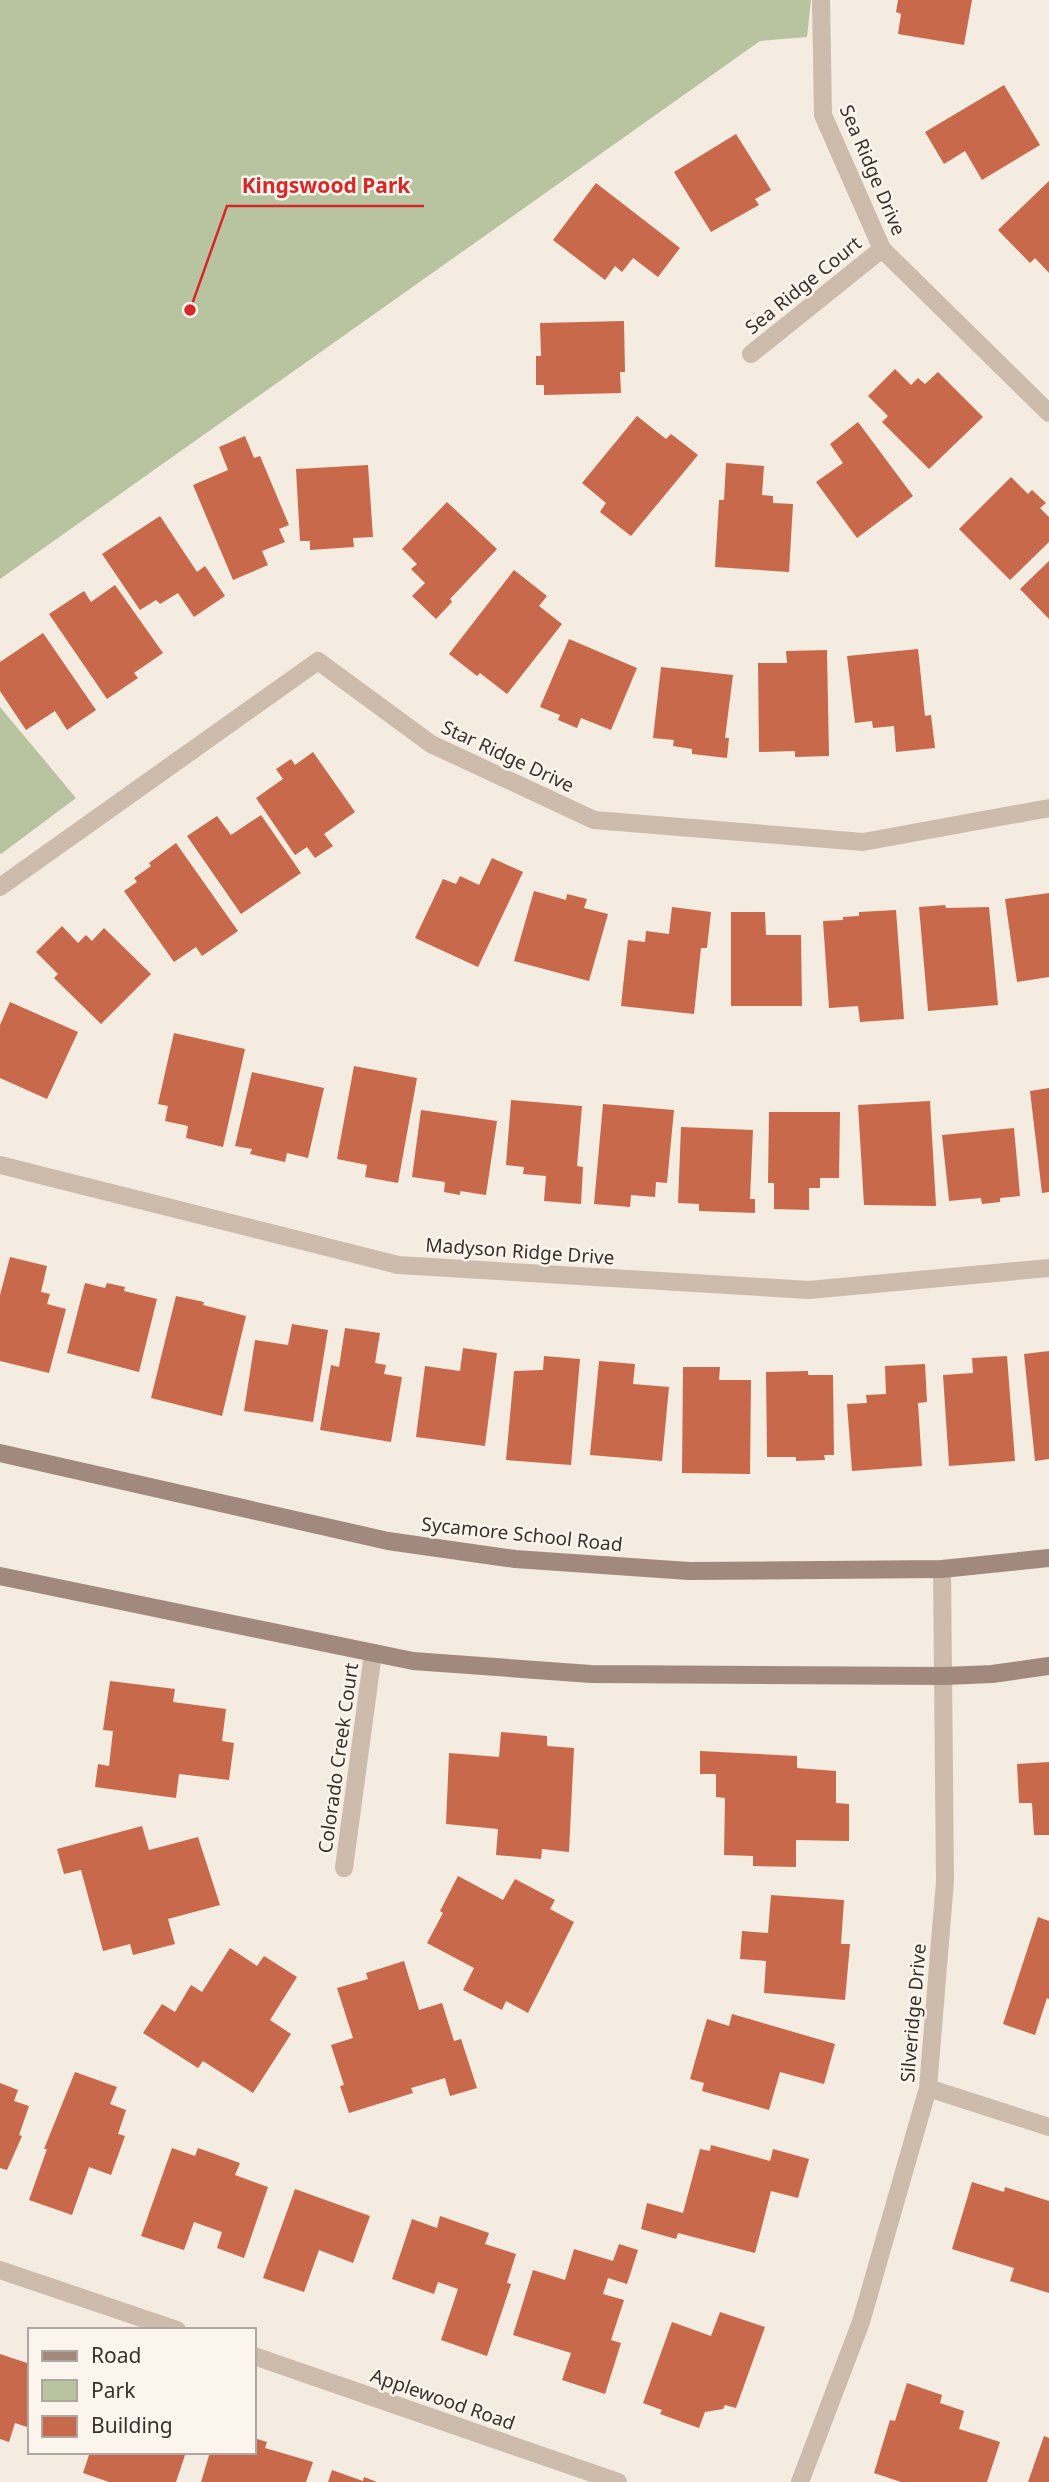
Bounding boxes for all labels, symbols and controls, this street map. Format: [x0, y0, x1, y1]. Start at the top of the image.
street label: Sea Ridge Drive [834, 101, 912, 239]
callout: Kingswood Park [227, 164, 424, 206]
text: Kingswood Park [242, 171, 411, 199]
street label: Sea Ridge Court [739, 230, 867, 340]
street label: Star Ridge Drive [437, 714, 579, 798]
street label: Madyson Ridge Drive [425, 1231, 615, 1271]
street label: Sycamore School Road [420, 1511, 624, 1557]
street label: Colorado Creek Court [312, 1661, 364, 1855]
street label: Silveridge Drive [894, 1942, 932, 2084]
legend [28, 2328, 256, 2454]
text: Road [91, 2341, 141, 2369]
street label: Applewood Road [367, 2362, 519, 2436]
text: Park [91, 2376, 136, 2404]
text: Building [91, 2411, 173, 2439]

